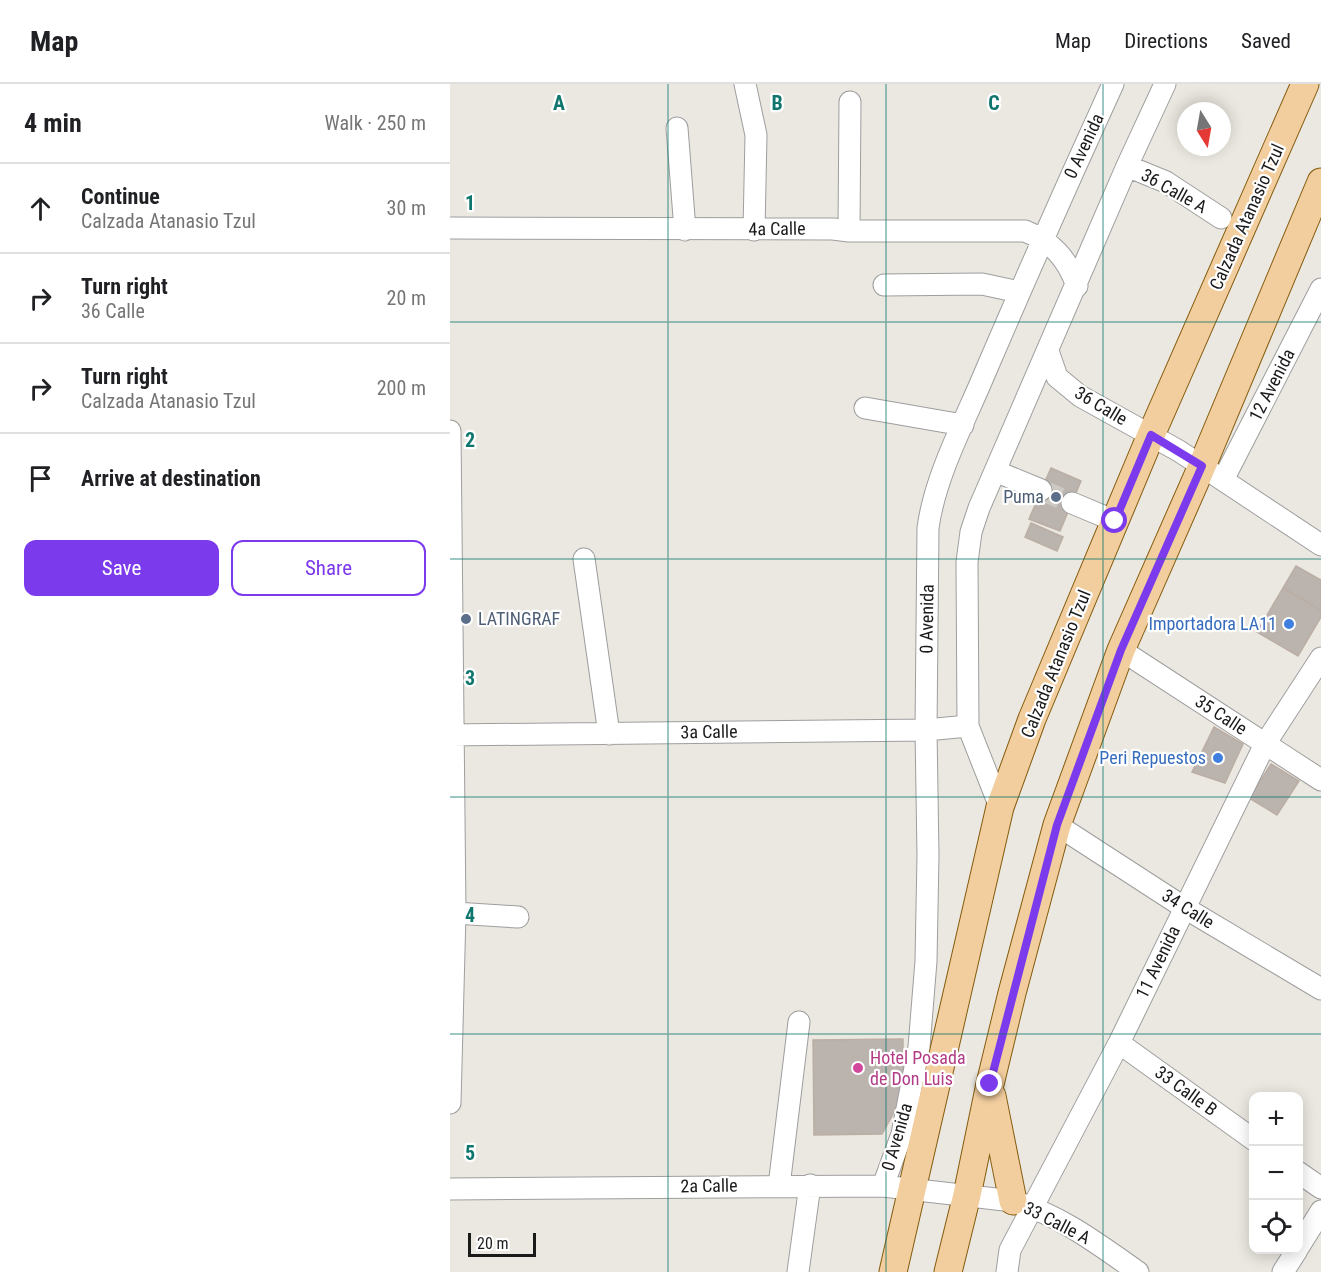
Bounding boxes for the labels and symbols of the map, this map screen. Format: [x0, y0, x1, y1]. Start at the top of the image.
text: A [553, 91, 565, 115]
text: B [771, 91, 783, 115]
text: C [988, 91, 1000, 115]
north arrow [1177, 102, 1231, 156]
street label: 0 Avenida [1059, 110, 1108, 182]
street label: Calzada Atanasio Tzul [1205, 141, 1288, 293]
street label: 36 Calle A [1138, 164, 1211, 217]
text: 1 [465, 191, 475, 215]
street label: 4a Calle [748, 218, 806, 239]
street label: 12 Avenida [1244, 345, 1299, 424]
street label: 36 Calle [1071, 382, 1131, 429]
text: 2 [465, 428, 475, 452]
place label: Puma [1003, 486, 1044, 507]
marker: Puma [1049, 490, 1063, 504]
route start [1101, 507, 1127, 533]
street label: 0 Avenida [915, 584, 938, 654]
street label: Calzada Atanasio Tzul [1016, 587, 1095, 741]
place label: LATINGRAF [478, 608, 561, 629]
marker: LATINGRAF [459, 612, 473, 626]
place label: Importadora LA11 [1148, 613, 1277, 634]
marker: Importadora LA11 [1282, 617, 1296, 631]
text: 3 [465, 666, 475, 690]
street label: 35 Calle [1191, 690, 1251, 739]
street label: 3a Calle [680, 721, 738, 742]
place label: Peri Repuestos [1099, 747, 1206, 768]
marker: Peri Repuestos [1211, 751, 1225, 765]
street label: 34 Calle [1158, 884, 1218, 933]
text: 4 [465, 903, 475, 927]
street label: 11 Avenida [1131, 922, 1184, 1002]
place label: Hotel Posada de Don Luis [870, 1047, 966, 1089]
marker: Hotel Posada de Don Luis [851, 1061, 865, 1075]
street label: 33 Calle B [1151, 1061, 1221, 1120]
route end [976, 1070, 1002, 1096]
street label: 0 Avenida [877, 1101, 916, 1173]
text: 5 [465, 1141, 475, 1165]
street label: 2a Calle [680, 1175, 738, 1196]
street label: 33 Calle A [1020, 1197, 1095, 1249]
scale bar [468, 1230, 536, 1258]

